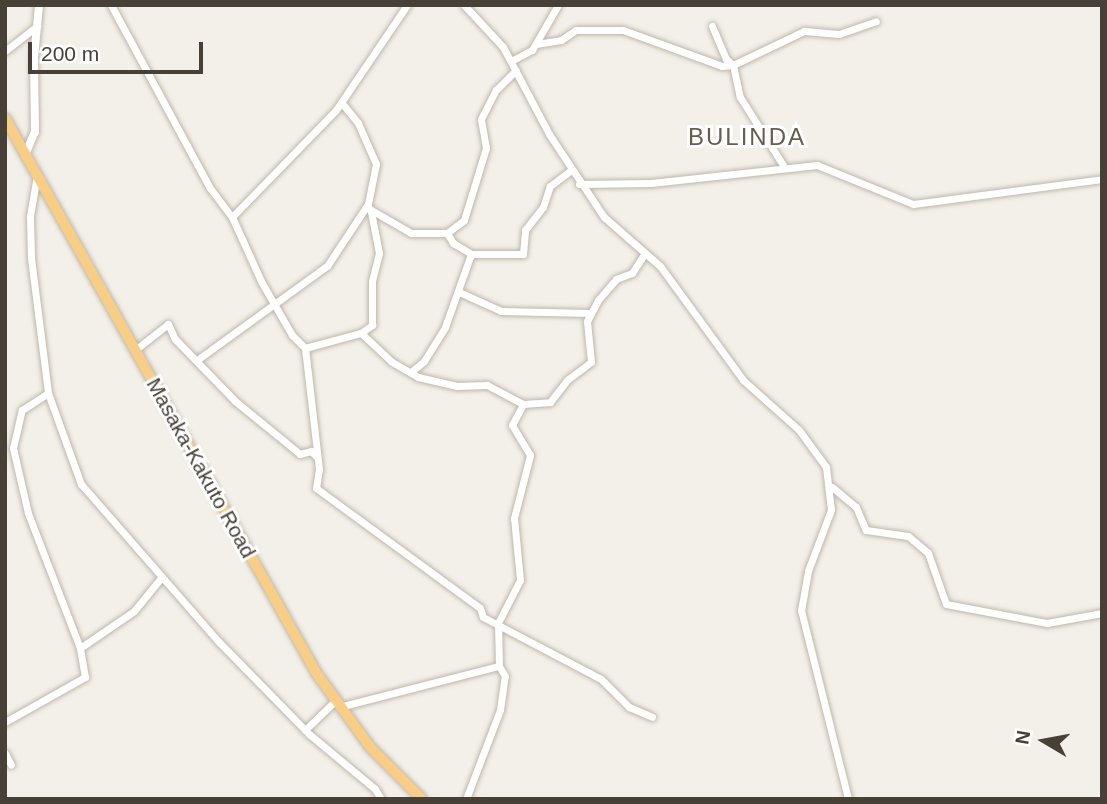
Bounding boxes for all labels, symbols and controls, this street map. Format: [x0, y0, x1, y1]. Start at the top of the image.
scale bar [32, 28, 206, 72]
text: 200 m [41, 42, 99, 65]
district label: BULINDA [689, 123, 805, 151]
street label: Masaka-Kakuto Road [141, 374, 261, 562]
north arrow [1009, 706, 1079, 776]
text: N [1011, 729, 1034, 746]

